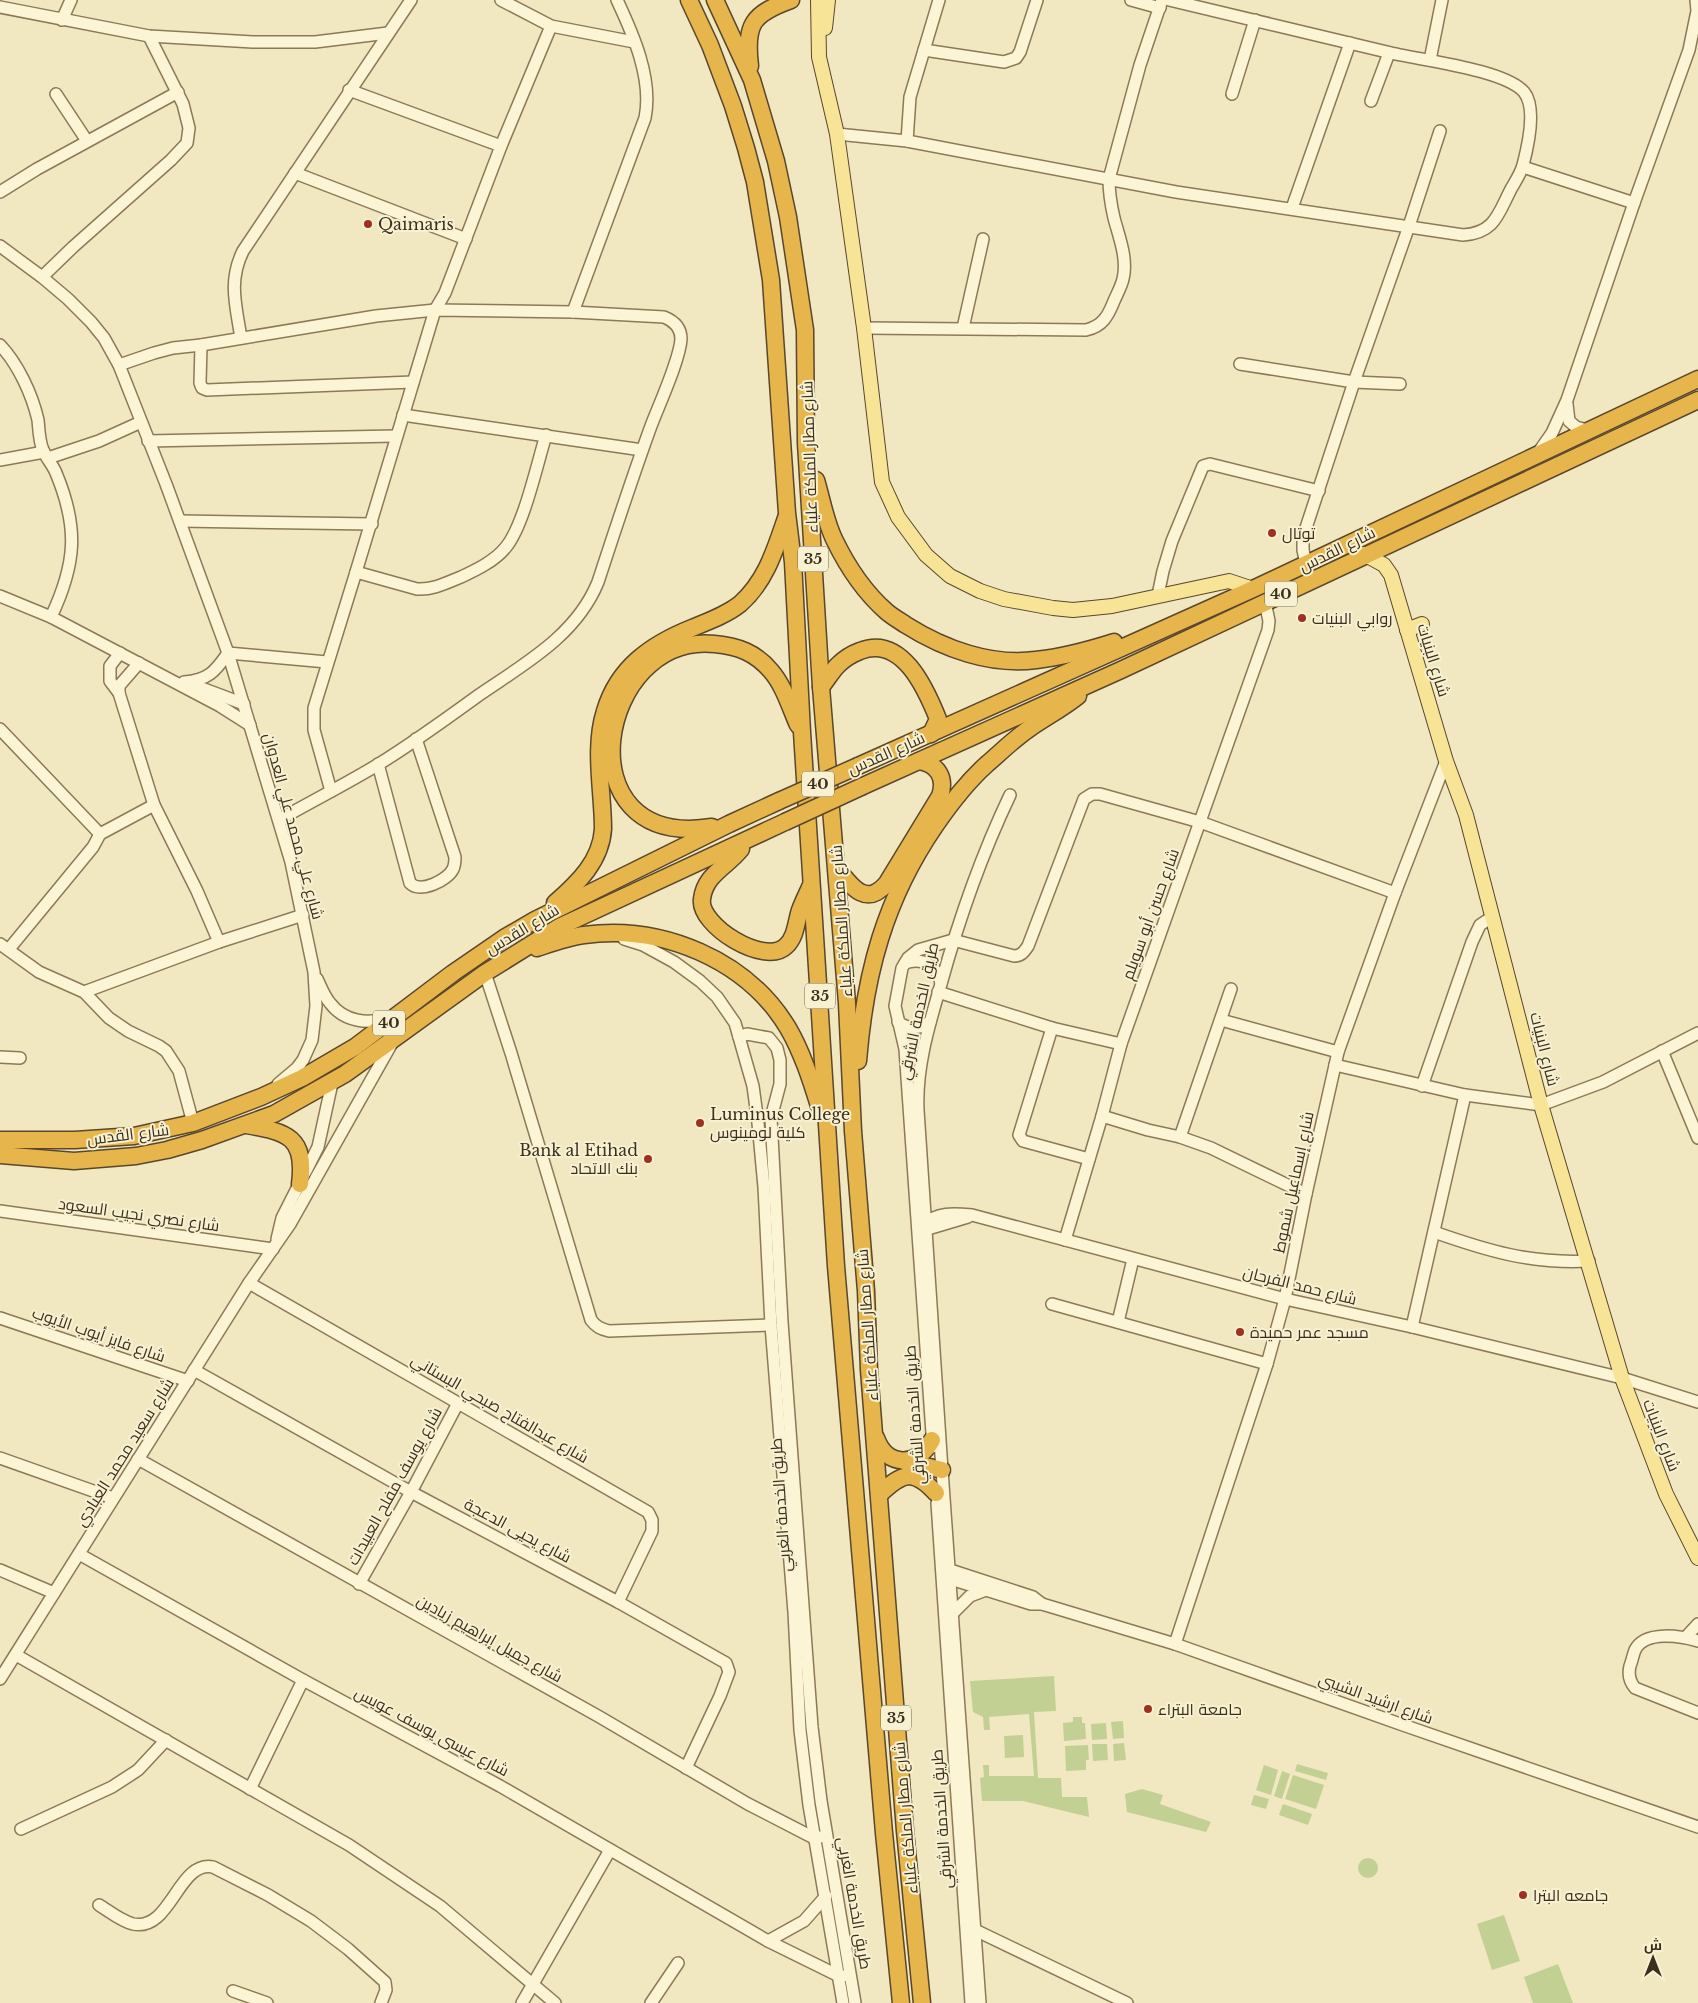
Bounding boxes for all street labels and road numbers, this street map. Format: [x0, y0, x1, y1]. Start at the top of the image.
street label: شارع مطار الملكة علياء [796, 380, 824, 534]
street label: شارع القدس [1296, 522, 1379, 578]
road number: 35 [798, 546, 828, 572]
road number: 40 [1265, 582, 1297, 606]
street label: شارع البنيات [1411, 621, 1455, 700]
street label: شارع القدس [844, 727, 929, 781]
street label: شارع علي محمد علي العدوان [256, 731, 329, 923]
road number: 40 [802, 772, 834, 796]
street label: شارع مطار الملكة علياء [826, 844, 858, 998]
street label: شارع حسن أبو سويلم [1117, 846, 1185, 983]
street label: شارع القدس [482, 899, 564, 961]
street label: طريق الخدمة الشرقي [894, 941, 946, 1082]
road number: 35 [805, 984, 835, 1008]
road number: 40 [373, 1010, 405, 1036]
street label: شارع البنيات [1524, 1010, 1564, 1089]
street label: شارع إسماعيل شموط [1268, 1109, 1320, 1255]
street label: شارع القدس [86, 1119, 170, 1151]
street label: شارع نصري نجيب السعود [57, 1193, 221, 1239]
street label: شارع مطار الملكة علياء [852, 1248, 884, 1402]
street label: شارع حمد الفرحان [1241, 1261, 1359, 1311]
street label: شارع فايز أيوب الأيوب [29, 1302, 168, 1368]
street label: طريق الخدمة الشرقي [899, 1344, 933, 1485]
street label: شارع عبدالفتاح صبحي البستاني [406, 1349, 592, 1471]
street label: شارع سعيد محمد العبادي [70, 1374, 181, 1532]
street label: شارع البنيات [1637, 1396, 1685, 1475]
street label: شارع يوسف مفلح العبيدات [342, 1403, 448, 1570]
street label: طريق الخدمة الغربي [765, 1437, 799, 1573]
street label: شارع يحيى الدعجة [460, 1493, 575, 1568]
street label: شارع جميل إبراهيم زيادين [413, 1590, 566, 1688]
street label: شارع ارشيد الشيبي [1315, 1668, 1436, 1732]
street label: شارع عيسى يوسف عويس [350, 1682, 513, 1782]
road number: 35 [881, 1706, 911, 1730]
street label: شارع مطار الملكة علياء [888, 1741, 924, 1895]
street label: طريق الخدمة الشرقي [926, 1748, 960, 1889]
street label: طريق الخدمة الغربي [830, 1835, 877, 1972]

